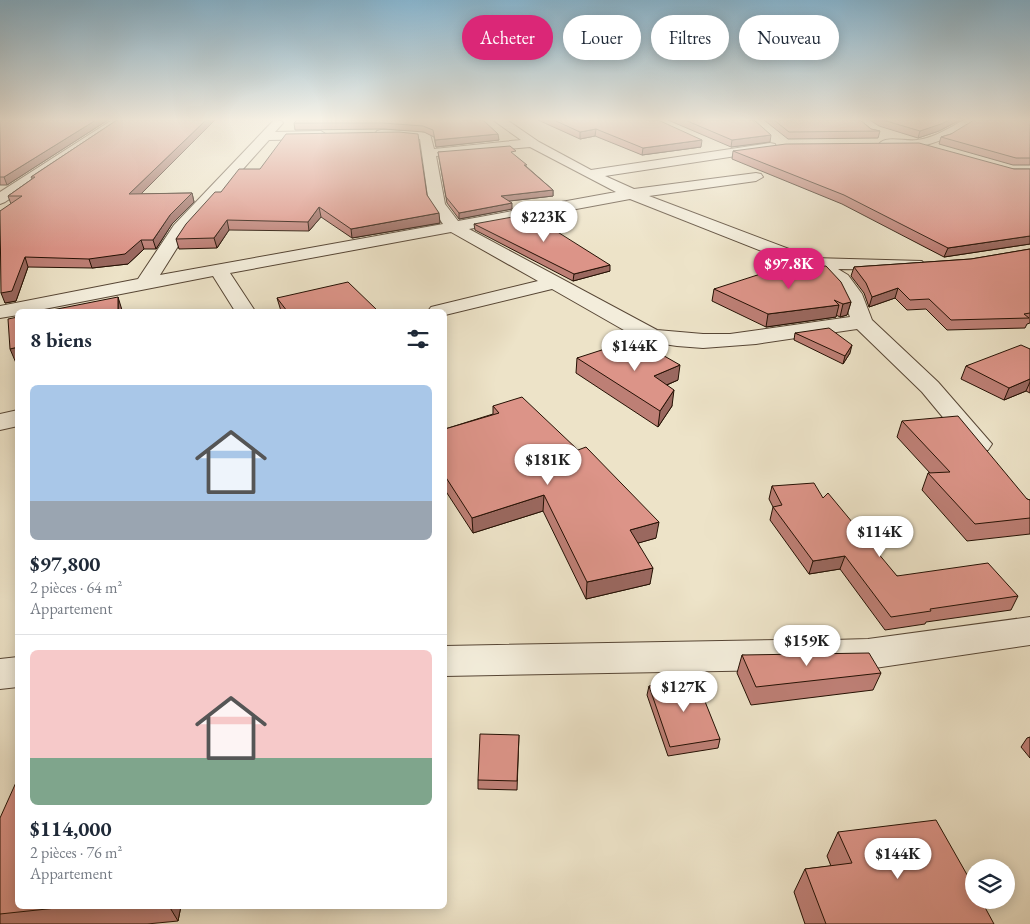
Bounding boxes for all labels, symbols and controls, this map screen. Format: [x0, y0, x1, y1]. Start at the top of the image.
chip: Acheter [462, 15, 553, 60]
chip: Louer [563, 15, 641, 60]
chip: Filtres [651, 15, 729, 60]
chip: Nouveau [739, 15, 839, 60]
pin: $223K [509, 200, 579, 243]
text: $223K [522, 206, 566, 227]
pin: $97.8K [748, 248, 830, 290]
text: $97.8K [765, 253, 813, 274]
icon: filters [404, 325, 432, 353]
text: 8 biens [30, 326, 92, 353]
pin: $144K [600, 330, 670, 372]
text: $144K [613, 335, 657, 356]
icon: home [186, 417, 276, 507]
pin: $181K [513, 444, 583, 486]
text: $181K [526, 449, 570, 470]
pin: $114K [845, 516, 915, 558]
text: $114K [858, 521, 902, 542]
text: $97,800 [30, 550, 100, 577]
text: 2 pièces · 64 m² [30, 577, 122, 598]
text: Appartement [30, 598, 113, 619]
pin: $159K [772, 624, 842, 667]
text: $159K [785, 630, 829, 651]
pin: $127K [649, 670, 719, 713]
text: $127K [662, 676, 706, 697]
icon: home [186, 683, 276, 773]
text: $114,000 [30, 815, 112, 842]
pin: $144K [863, 838, 933, 880]
text: 2 pièces · 76 m² [30, 842, 122, 863]
text: $144K [876, 843, 920, 864]
map controls [965, 859, 1015, 909]
button: layers [965, 859, 1015, 909]
text: Appartement [30, 863, 113, 884]

